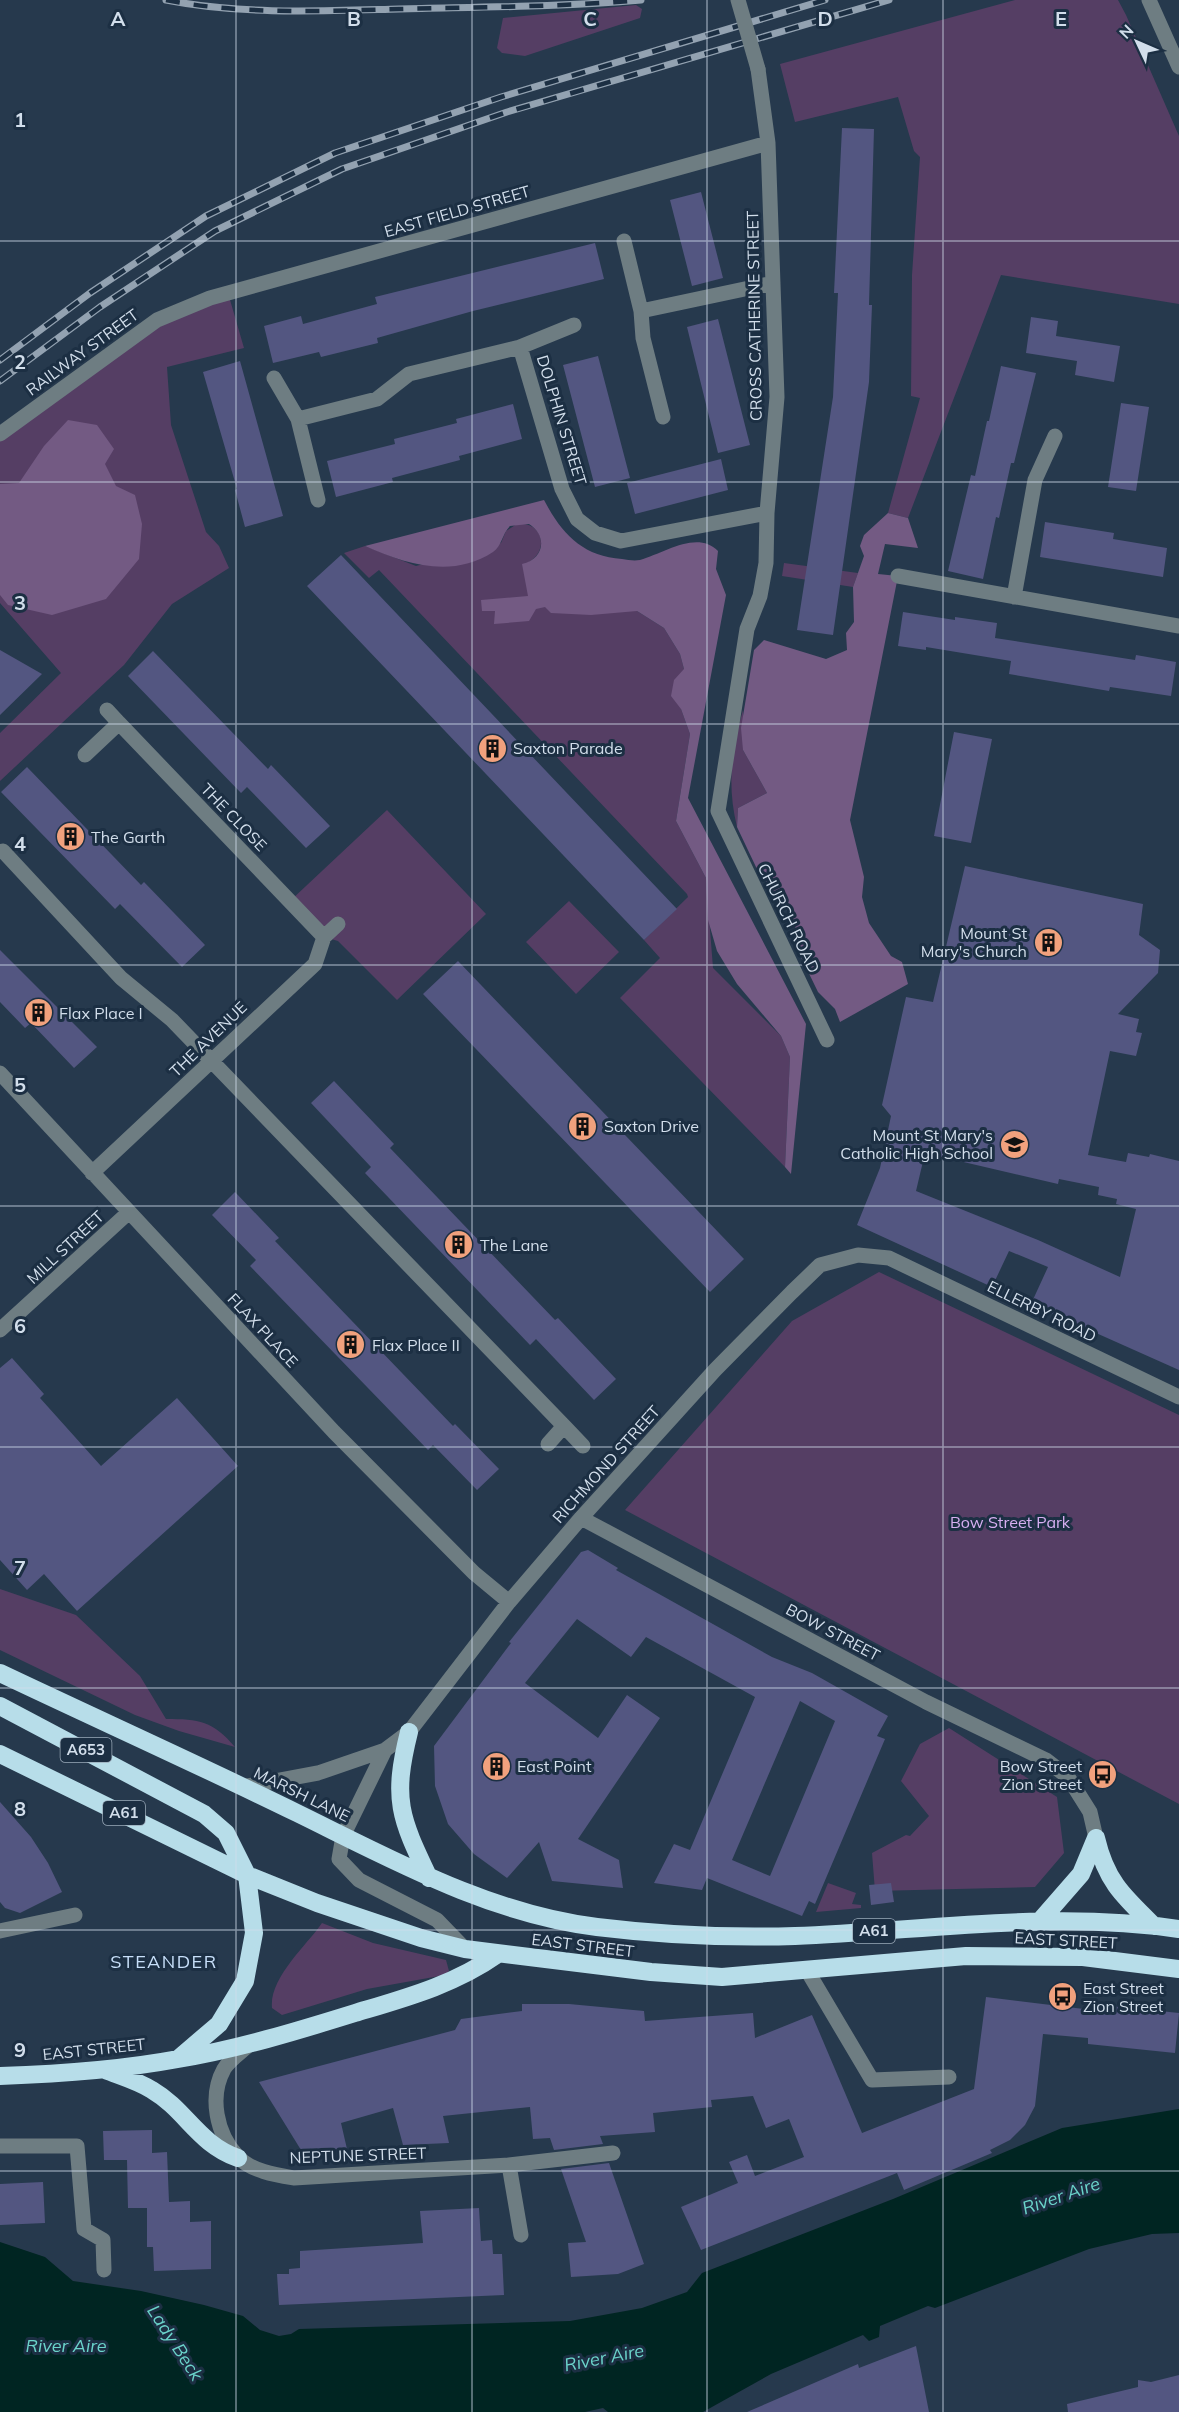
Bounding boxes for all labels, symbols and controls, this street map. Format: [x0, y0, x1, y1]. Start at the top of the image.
text: A [111, 6, 126, 31]
text: B [347, 6, 361, 31]
text: C [583, 6, 597, 31]
text: D [817, 6, 833, 31]
text: E [1055, 6, 1067, 31]
north arrow [1107, 12, 1167, 72]
text: N [1115, 20, 1138, 43]
text: 1 [14, 107, 26, 132]
street label: EAST FIELD STREET [382, 181, 532, 241]
street label: CROSS CATHERINE STREET [742, 210, 766, 421]
street label: RAILWAY STREET [22, 304, 142, 400]
text: 2 [14, 349, 26, 374]
street label: DOLPHIN STREET [533, 353, 591, 488]
text: 3 [14, 590, 26, 615]
building icon: Saxton Parade [476, 732, 508, 764]
place label: Saxton Parade [513, 738, 623, 758]
street label: THE CLOSE [197, 779, 271, 855]
building icon: The Garth [54, 821, 86, 853]
place label: The Garth [91, 827, 165, 847]
text: 4 [14, 831, 26, 856]
street label: CHURCH ROAD [754, 860, 824, 976]
place label: Mount St Mary's Church [921, 923, 1027, 961]
building icon: Mount St Mary's Church [1032, 926, 1064, 958]
building icon: Flax Place I [22, 997, 54, 1029]
street label: THE AVENUE [165, 997, 251, 1081]
place label: Flax Place I [59, 1003, 143, 1023]
text: 5 [14, 1072, 26, 1097]
building icon: Saxton Drive [567, 1110, 599, 1142]
place label: Saxton Drive [604, 1116, 699, 1136]
place label: Mount St Mary's Catholic High School [840, 1125, 993, 1163]
school or university icon: Mount St Mary's Catholic High School [998, 1128, 1030, 1160]
street label: MILL STREET [22, 1206, 108, 1288]
building icon: The Lane [443, 1229, 475, 1261]
place label: The Lane [480, 1235, 548, 1255]
street label: ELLERBY ROAD [984, 1276, 1100, 1346]
street label: FLAX PLACE [224, 1289, 302, 1371]
text: 6 [14, 1313, 26, 1338]
building icon: Flax Place II [335, 1329, 367, 1361]
place label: Flax Place II [372, 1335, 460, 1355]
street label: RICHMOND STREET [548, 1401, 664, 1527]
park label: Bow Street Park [950, 1512, 1071, 1532]
text: 7 [14, 1555, 26, 1580]
street label: BOW STREET [783, 1599, 884, 1665]
road number: A653 [60, 1738, 112, 1762]
building icon: East Point [480, 1750, 512, 1782]
place label: East Point [517, 1756, 592, 1776]
place label: Bow Street Zion Street [1000, 1756, 1082, 1794]
bus stop icon: Bow Street Zion Street [1087, 1759, 1119, 1791]
street label: MARSH LANE [251, 1762, 353, 1826]
text: 8 [14, 1796, 26, 1821]
road number: A61 [103, 1801, 145, 1825]
road number: A61 [853, 1919, 895, 1943]
street label: EAST STREET [1014, 1927, 1118, 1953]
street label: EAST STREET [531, 1929, 636, 1961]
district label: STEANDER [110, 1950, 218, 1973]
place label: East Street Zion Street [1083, 1978, 1164, 2016]
bus stop icon: East Street Zion Street [1046, 1981, 1078, 2013]
street label: EAST STREET [42, 2034, 147, 2064]
text: 9 [14, 2037, 26, 2062]
street label: NEPTUNE STREET [289, 2143, 427, 2167]
water label: River Aire [1019, 2171, 1103, 2220]
water label: Lady Beck [142, 2300, 209, 2386]
water label: River Aire [26, 2334, 107, 2357]
water label: River Aire [562, 2338, 646, 2377]

